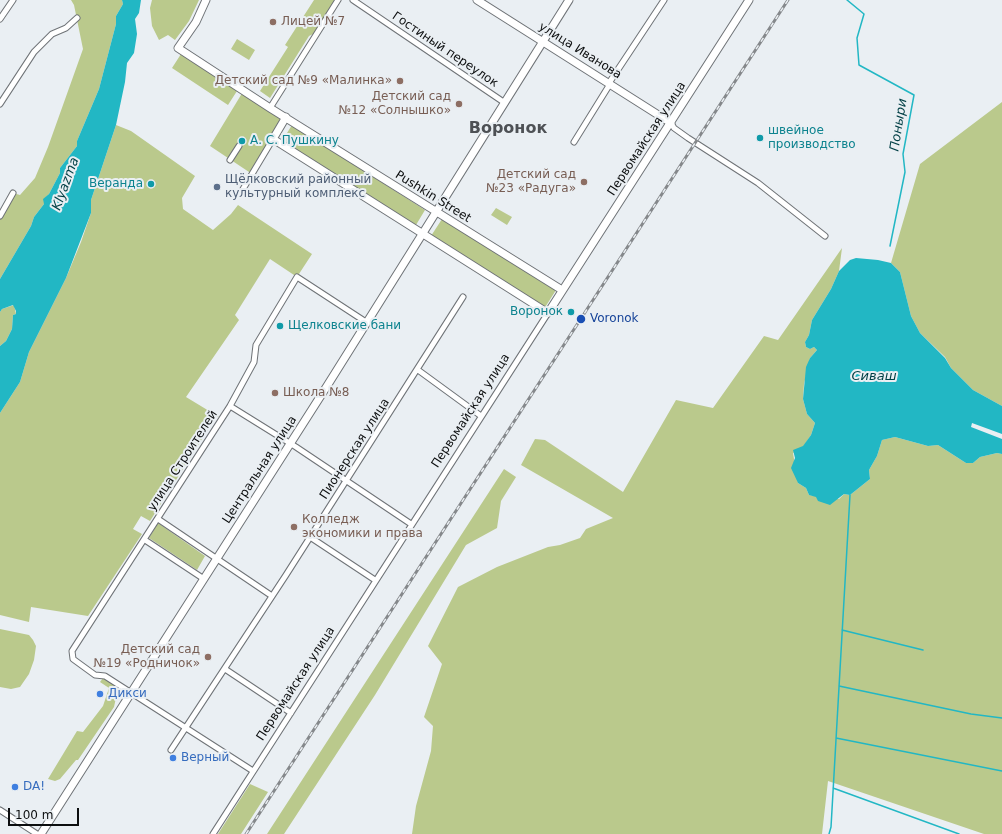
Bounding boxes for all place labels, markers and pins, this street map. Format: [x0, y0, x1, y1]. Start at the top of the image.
place label: Лицей №7 [281, 15, 345, 29]
marker: Лицей №7 [268, 17, 278, 27]
place label: Детский сад №9 «Малинка» [215, 74, 392, 88]
marker: Детский сад №9 «Малинка» [395, 76, 405, 86]
place label: Детский сад №12 «Солнышко» [338, 90, 451, 118]
marker: Детский сад №12 «Солнышко» [454, 99, 464, 109]
place label: швейное производство [768, 124, 856, 152]
marker: швейное производство [755, 133, 765, 143]
place label: А. С. Пушкину [250, 134, 339, 148]
marker: А. С. Пушкину [237, 136, 247, 146]
place label: Детский сад №23 «Радуга» [486, 168, 576, 196]
place label: Щёлковский районный культурный комплекс [225, 173, 371, 201]
place label: Веранда [89, 177, 143, 191]
marker: Детский сад №23 «Радуга» [579, 177, 589, 187]
marker: Веранда [146, 179, 156, 189]
marker: Щёлковский районный культурный комплекс [212, 182, 222, 192]
place label: Воронок [510, 305, 563, 319]
marker: Воронок [566, 307, 576, 317]
place label: Voronok [590, 312, 639, 326]
marker: Voronok [575, 313, 587, 325]
place label: Щелковские бани [288, 319, 401, 333]
marker: Щелковские бани [275, 321, 285, 331]
place label: Школа №8 [283, 386, 349, 400]
marker: Школа №8 [270, 388, 280, 398]
place label: Колледж экономики и права [302, 513, 423, 541]
marker: Колледж экономики и права [289, 522, 299, 532]
place label: Детский сад №19 «Родничок» [94, 643, 200, 671]
marker: Детский сад №19 «Родничок» [203, 652, 213, 662]
place label: Дикси [108, 687, 147, 701]
marker: Дикси [95, 689, 105, 699]
place label: Верный [181, 751, 229, 765]
marker: Верный [168, 753, 178, 763]
place label: DA! [23, 780, 45, 794]
marker: DA! [10, 782, 20, 792]

